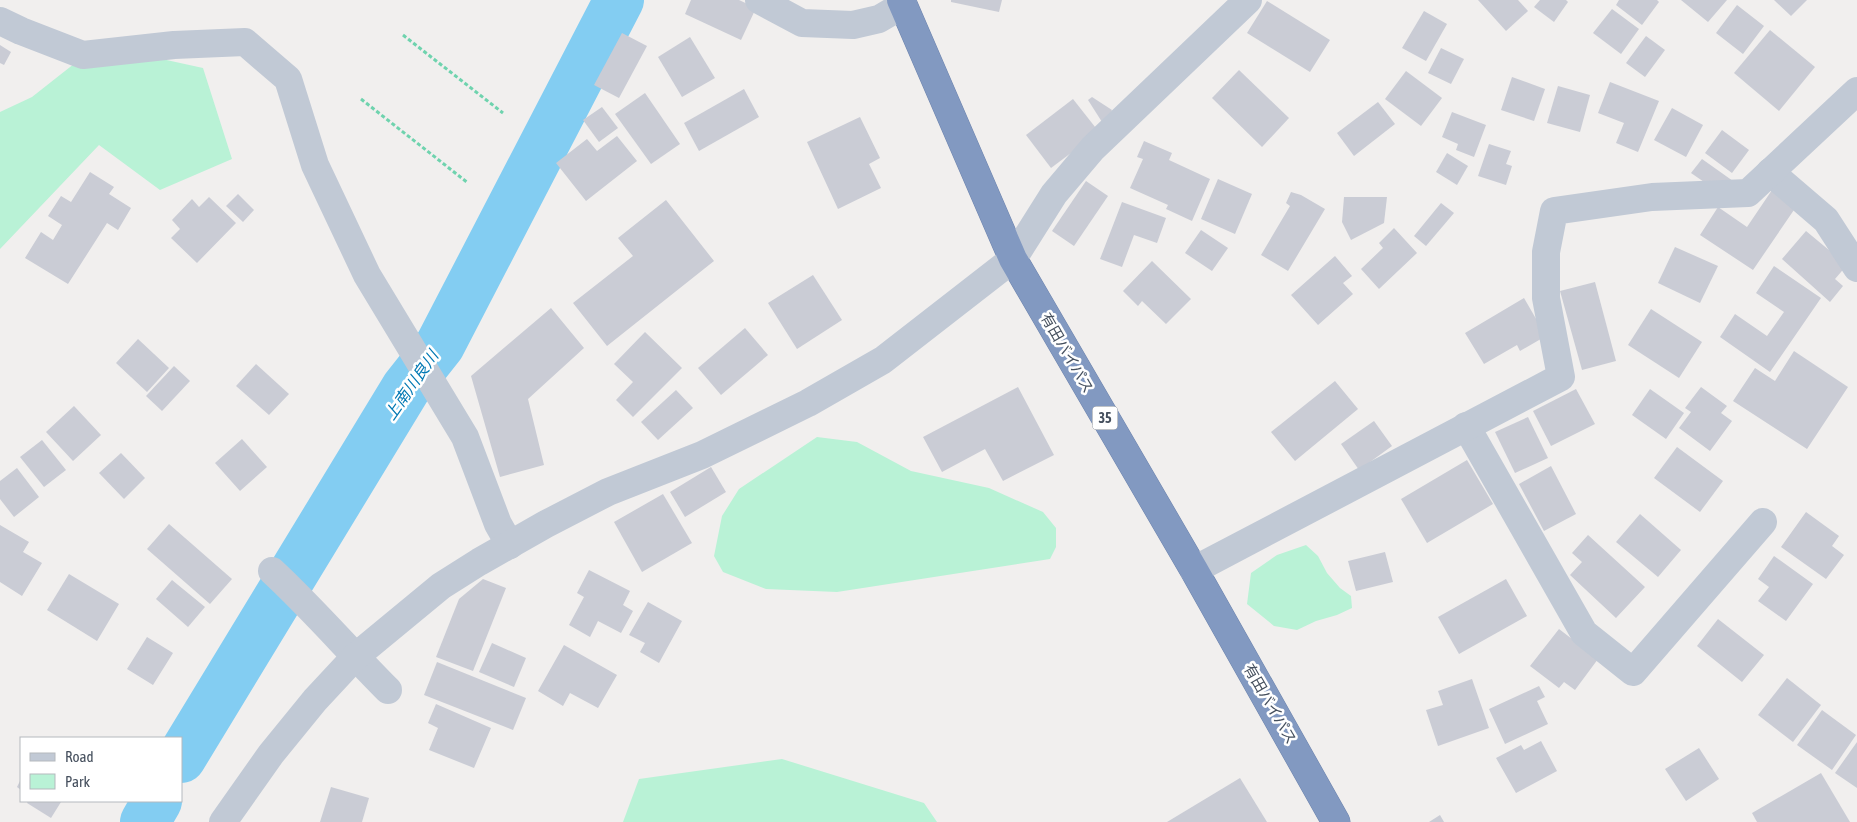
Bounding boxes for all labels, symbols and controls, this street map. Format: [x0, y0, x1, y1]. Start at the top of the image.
street label: 有田バイパス [1038, 310, 1097, 396]
water label: 上南川良川 [381, 345, 442, 423]
road number: 35 [1092, 406, 1118, 429]
street label: 有田バイパス [1241, 661, 1300, 747]
legend [20, 737, 182, 802]
text: Road [65, 748, 94, 765]
text: Park [65, 773, 90, 790]

